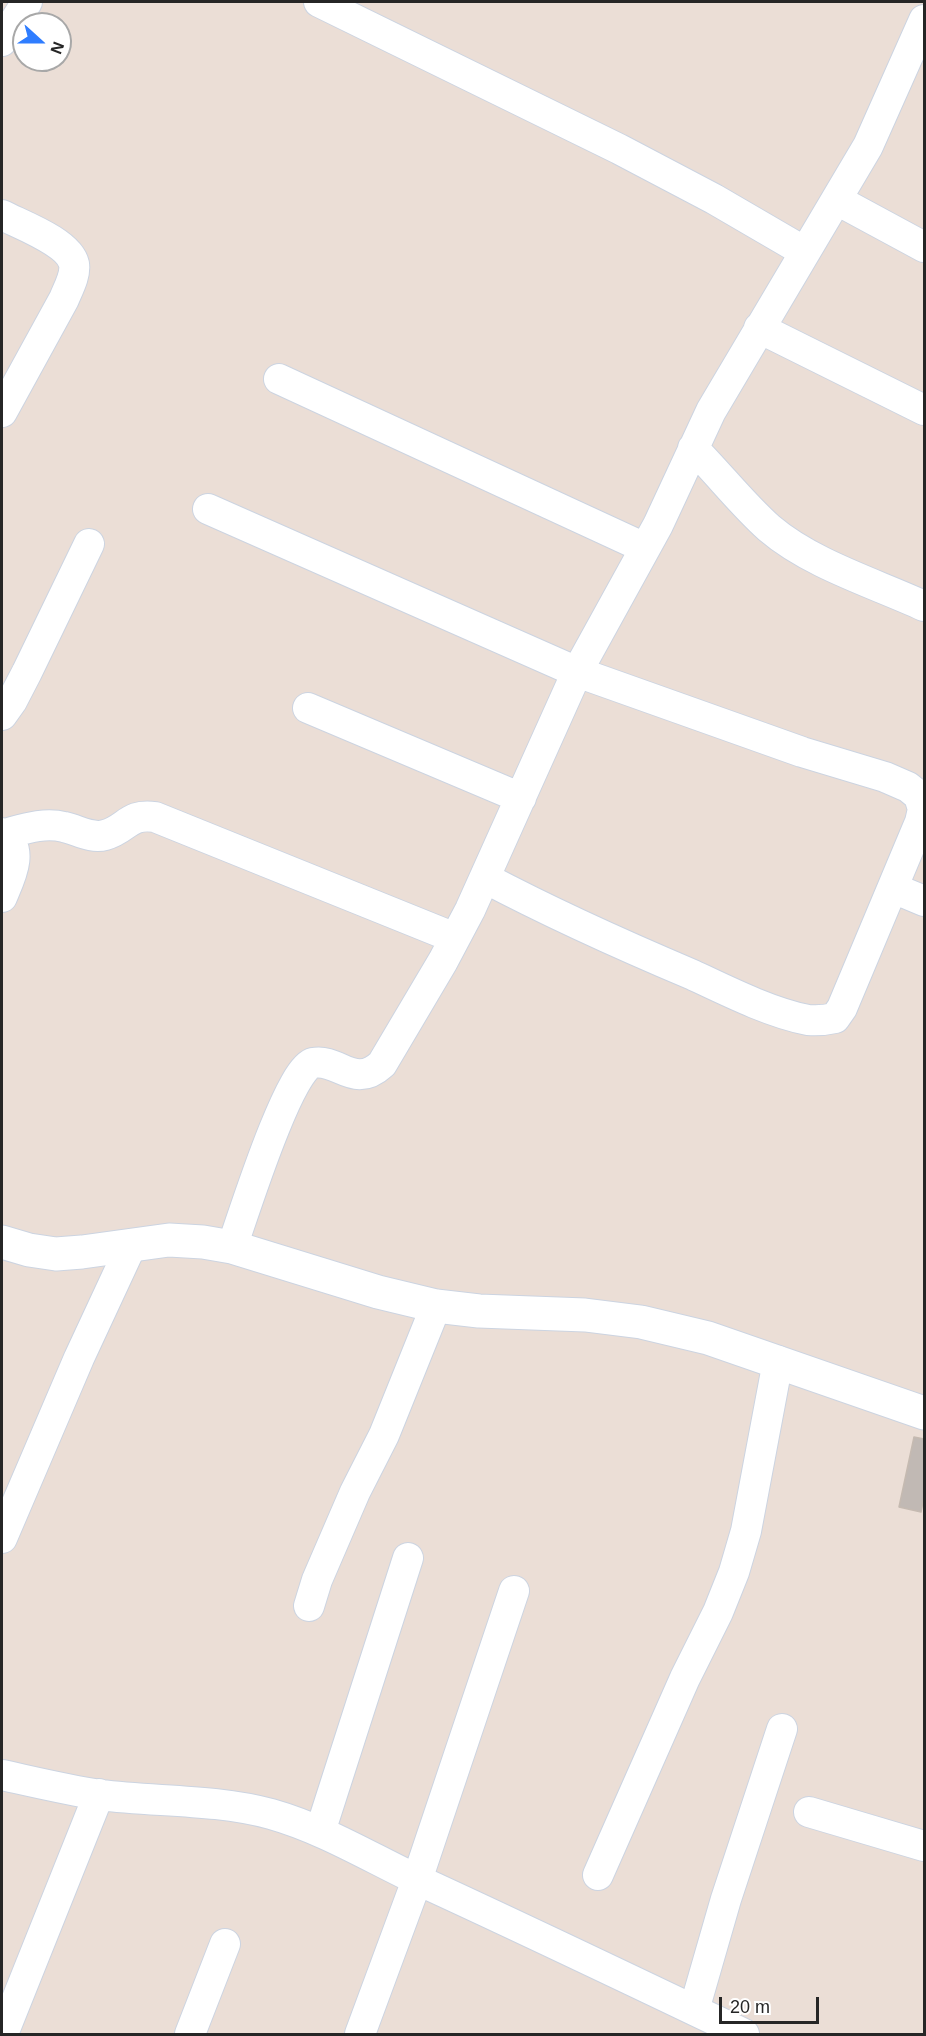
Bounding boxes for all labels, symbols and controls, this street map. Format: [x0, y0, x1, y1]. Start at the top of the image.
north arrow [12, 12, 72, 72]
text: N [47, 39, 67, 56]
scale bar [722, 1985, 822, 2023]
text: 20 m [730, 1997, 770, 2017]

